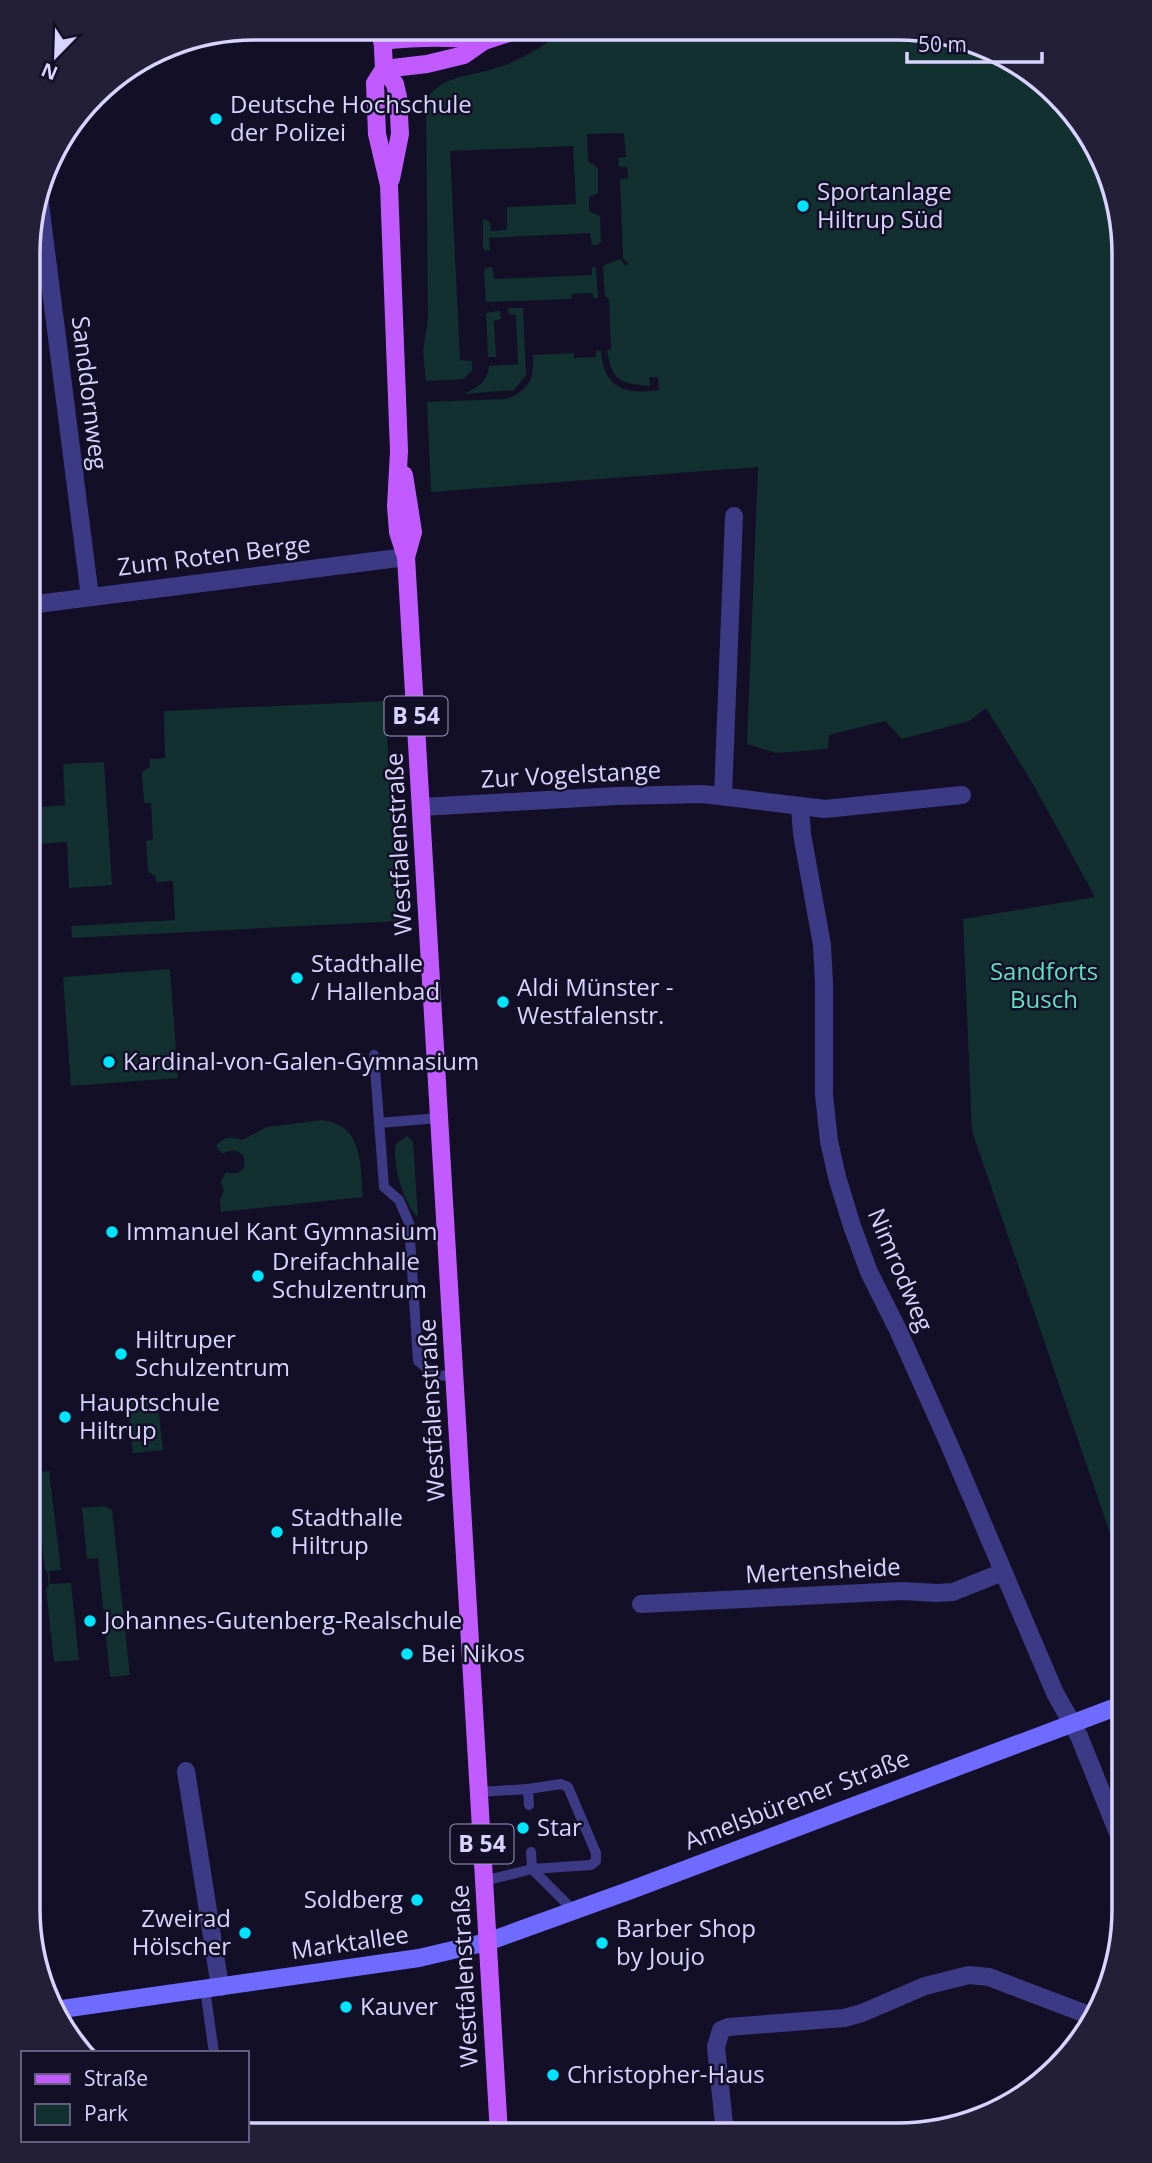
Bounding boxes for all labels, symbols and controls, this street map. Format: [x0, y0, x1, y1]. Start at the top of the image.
north arrow [21, 21, 91, 91]
scale bar [907, 21, 1042, 65]
text: 50 m [918, 30, 967, 58]
text: N [37, 57, 62, 87]
place label: Deutsche Hochschule der Polizei [230, 87, 472, 148]
marker: Deutsche Hochschule der Polizei [208, 111, 224, 127]
place label: Sportanlage Hiltrup Süd [817, 174, 952, 235]
marker: Sportanlage Hiltrup Süd [795, 198, 811, 214]
street label: Sanddornweg [65, 314, 116, 472]
street label: Zum Roten Berge [115, 526, 312, 583]
road number: B 54 [384, 696, 448, 736]
street label: Westfalenstraße [376, 752, 419, 936]
street label: Zur Vogelstange [480, 752, 662, 795]
place label: Stadthalle / Hallenbad [311, 946, 440, 1007]
park label: Sandforts Busch [990, 954, 1098, 1015]
marker: Stadthalle / Hallenbad [289, 970, 305, 986]
place label: Aldi Münster - Westfalenstr. [517, 970, 673, 1031]
marker: Aldi Münster - Westfalenstr. [495, 994, 511, 1010]
place label: Kardinal-von-Galen-Gymnasium [123, 1044, 479, 1077]
marker: Kardinal-von-Galen-Gymnasium [101, 1054, 117, 1070]
street label: Nimrodweg [861, 1203, 942, 1336]
place label: Immanuel Kant Gymnasium [126, 1214, 437, 1247]
marker: Immanuel Kant Gymnasium [104, 1224, 120, 1240]
place label: Dreifachhalle Schulzentrum [272, 1244, 427, 1305]
marker: Dreifachhalle Schulzentrum [250, 1268, 266, 1284]
street label: Westfalenstraße [409, 1318, 452, 1502]
place label: Hiltruper Schulzentrum [135, 1322, 290, 1383]
marker: Hiltruper Schulzentrum [113, 1346, 129, 1362]
place label: Hauptschule Hiltrup [79, 1385, 220, 1446]
marker: Hauptschule Hiltrup [57, 1409, 73, 1425]
place label: Stadthalle Hiltrup [291, 1500, 403, 1561]
marker: Stadthalle Hiltrup [269, 1524, 285, 1540]
street label: Mertensheide [744, 1549, 901, 1590]
place label: Johannes-Gutenberg-Realschule [102, 1603, 462, 1636]
marker: Johannes-Gutenberg-Realschule [82, 1613, 98, 1629]
place label: Bei Nikos [421, 1636, 525, 1669]
marker: Bei Nikos [399, 1646, 415, 1662]
street label: Amelsbürener Straße [679, 1740, 914, 1857]
place label: Star [537, 1810, 582, 1843]
marker: Star [515, 1820, 531, 1836]
road number: B 54 [450, 1825, 514, 1864]
place label: Soldberg [304, 1882, 403, 1915]
street label: Westfalenstraße [442, 1884, 485, 2068]
marker: Soldberg [409, 1892, 425, 1908]
place label: Zweirad Hölscher [132, 1901, 231, 1962]
place label: Barber Shop by Joujo [616, 1911, 756, 1972]
street label: Marktallee [289, 1917, 411, 1966]
marker: Zweirad Hölscher [237, 1925, 253, 1941]
marker: Barber Shop by Joujo [594, 1935, 610, 1951]
place label: Kauver [360, 1989, 438, 2022]
marker: Kauver [338, 1999, 354, 2015]
legend [21, 2051, 248, 2142]
place label: Christopher-Haus [567, 2057, 765, 2090]
text: Straße [84, 2064, 148, 2092]
marker: Christopher-Haus [545, 2067, 561, 2083]
text: Park [84, 2099, 128, 2127]

